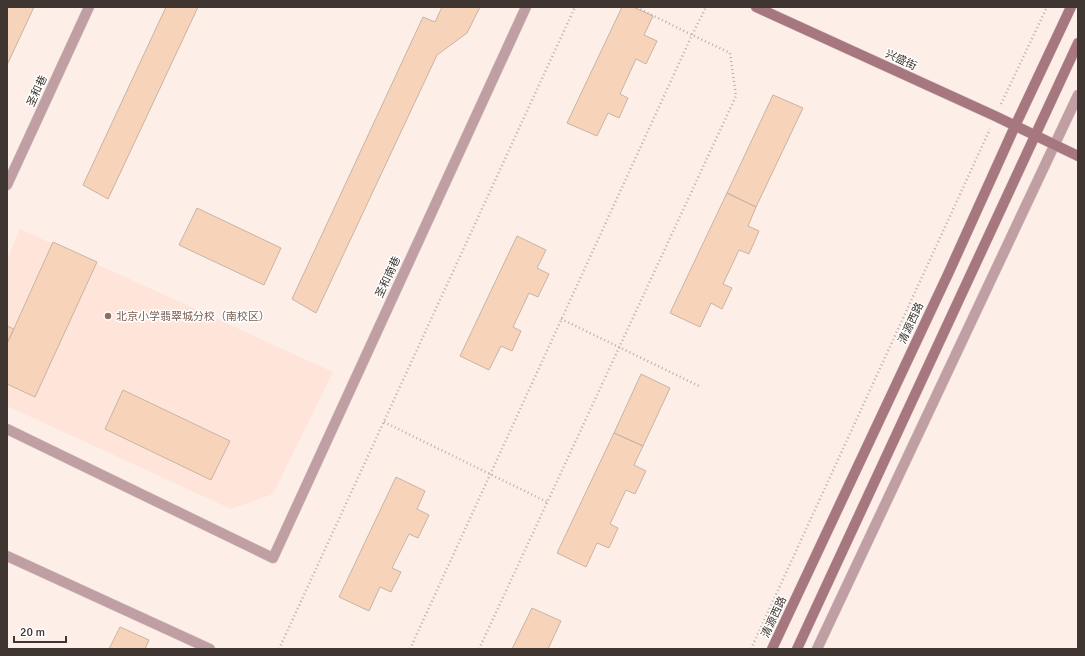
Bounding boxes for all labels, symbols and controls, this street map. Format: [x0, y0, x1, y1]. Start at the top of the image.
street label: 兴盛街 [883, 47, 919, 73]
street label: 圣和巷 [24, 73, 50, 109]
street label: 圣和南巷 [373, 254, 403, 300]
street label: 清源西路 [896, 300, 926, 346]
place label: 北京小学翡翠城分校（南校区） [116, 310, 270, 323]
marker: 北京小学翡翠城分校（南校区） [103, 311, 113, 321]
street label: 清源西路 [759, 594, 789, 640]
scale bar [14, 618, 66, 644]
text: 20 m [20, 625, 45, 640]

